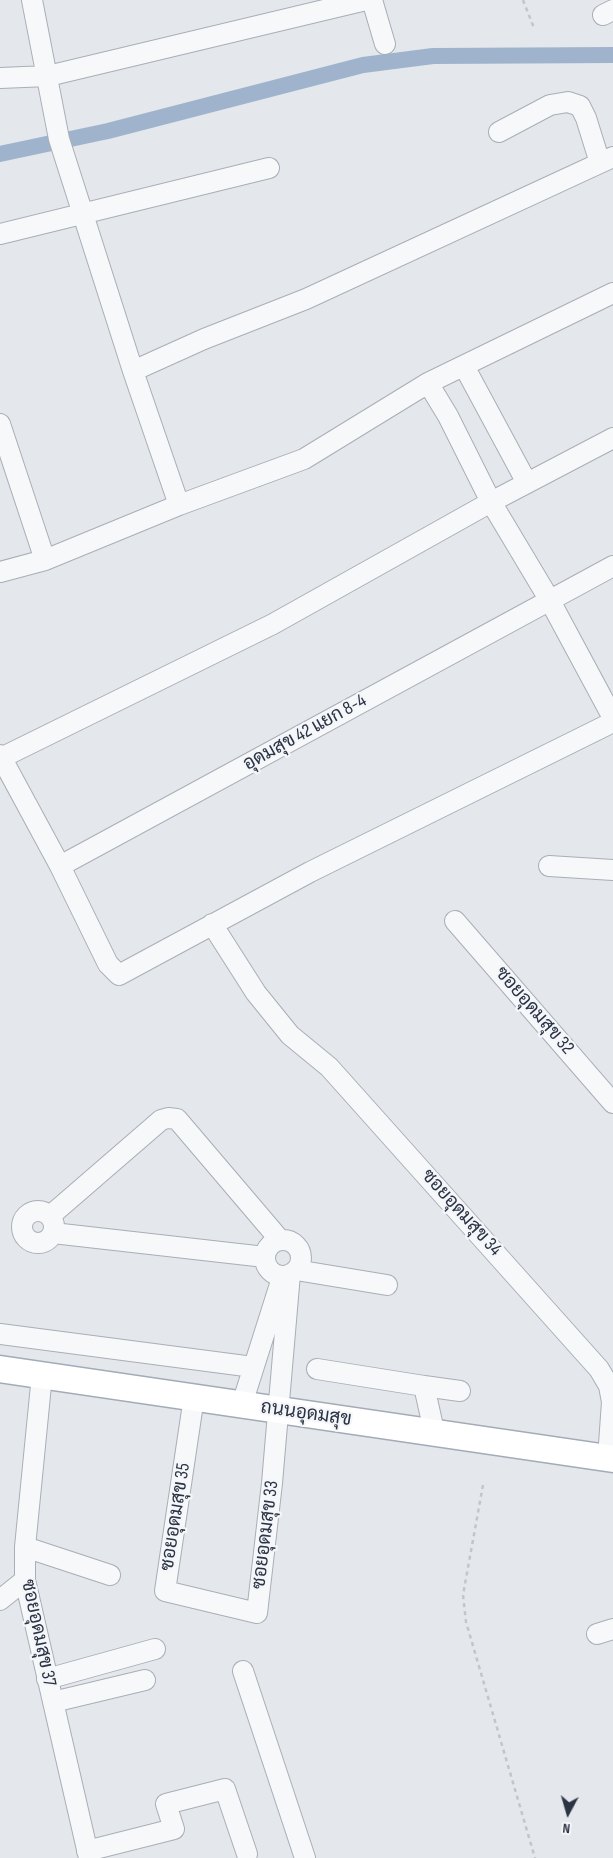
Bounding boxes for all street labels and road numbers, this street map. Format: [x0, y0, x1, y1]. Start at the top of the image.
street label: อุดมสุข 42 แยก 8-4 [239, 690, 371, 776]
street label: ซอยอุดมสุข 32 [490, 962, 578, 1060]
street label: ซอยอุดมสุข 34 [416, 1165, 506, 1261]
street label: ถนนอุดมสุข [259, 1396, 353, 1432]
street label: ซอยอุดมสุข 35 [156, 1462, 196, 1572]
street label: ซอยอุดมสุข 33 [248, 1479, 284, 1591]
street label: ซอยอุดมสุข 37 [16, 1577, 60, 1689]

